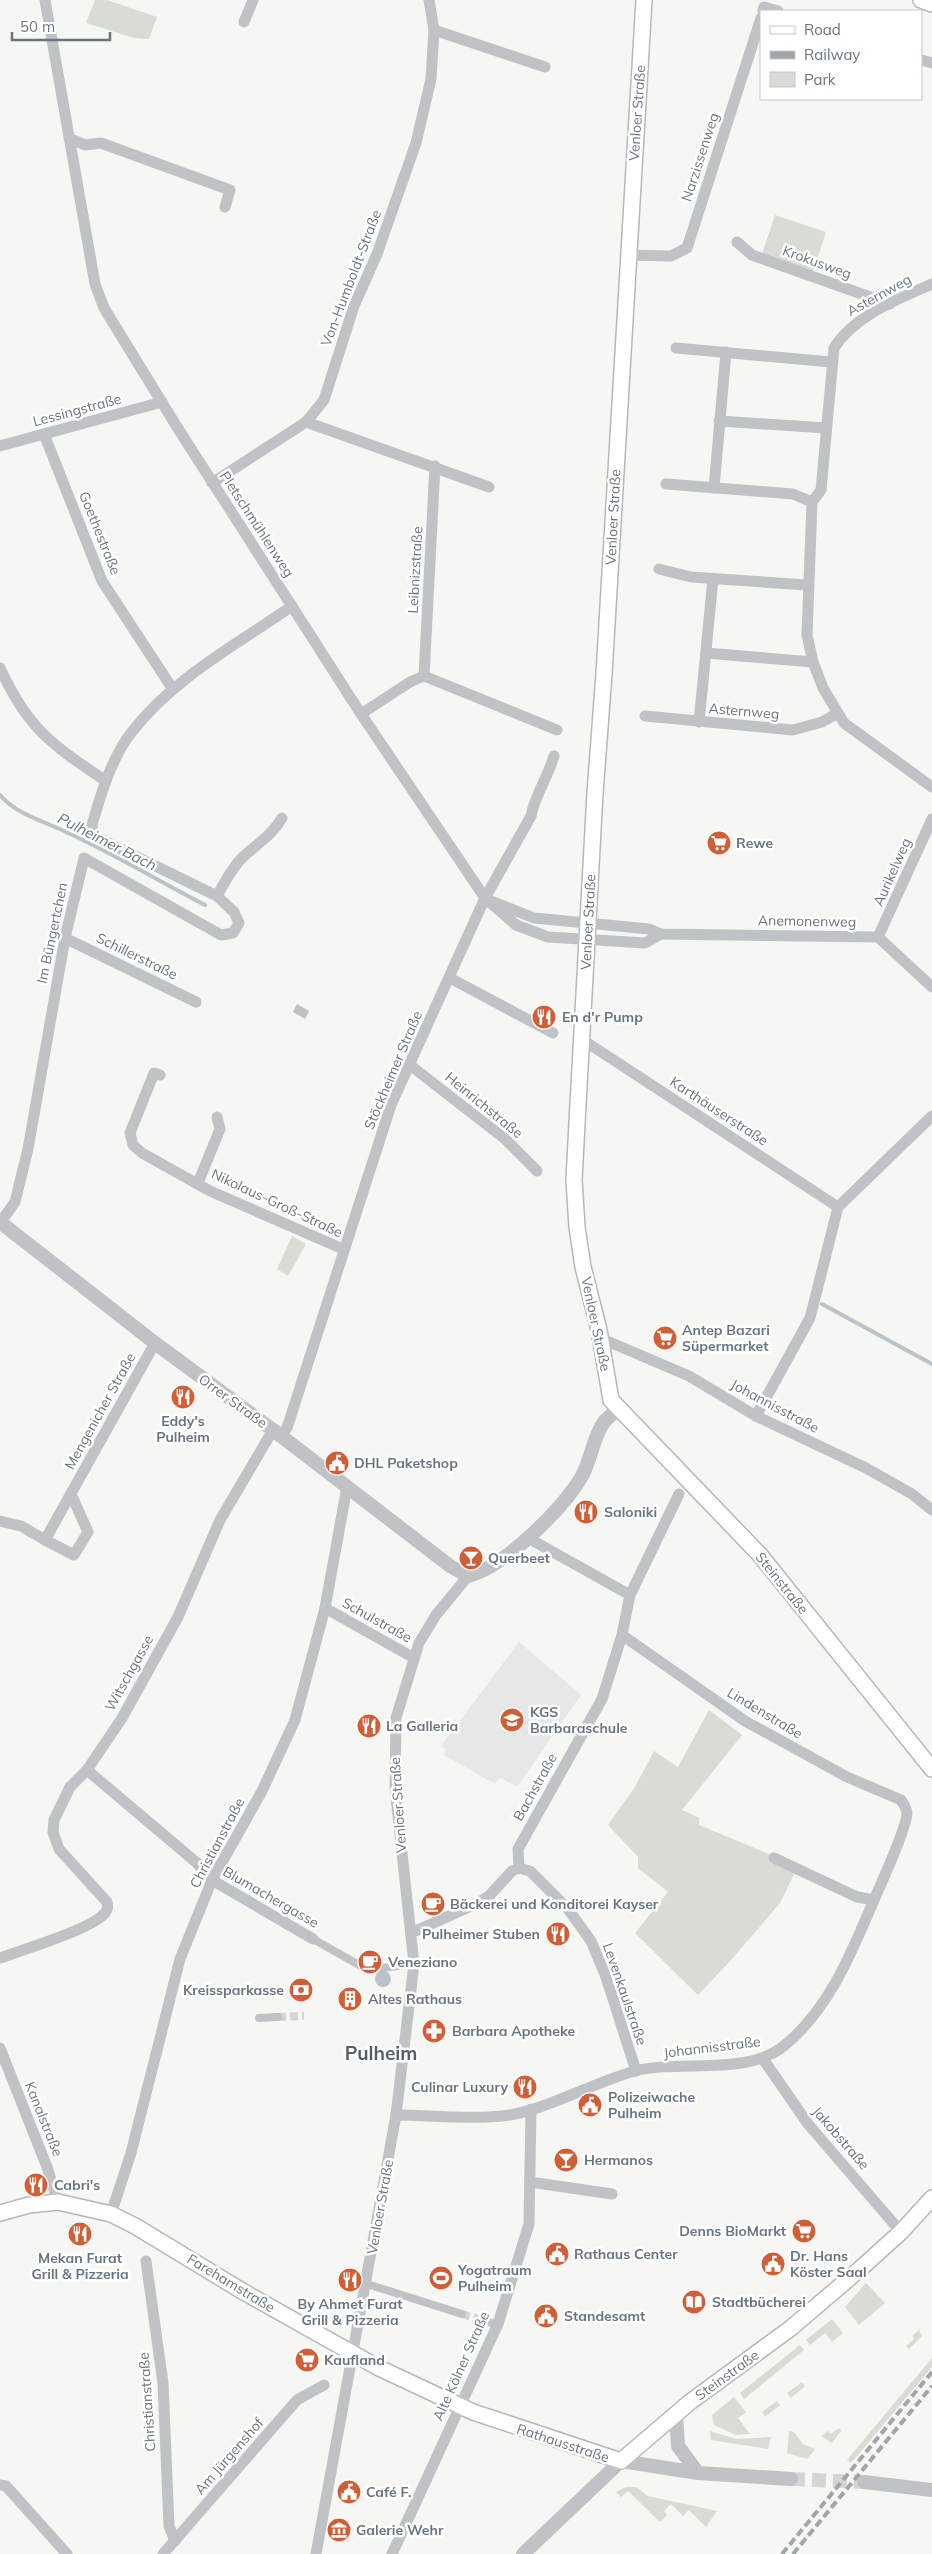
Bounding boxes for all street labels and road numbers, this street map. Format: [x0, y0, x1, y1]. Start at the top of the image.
street label: Venloer Straße [625, 65, 649, 161]
street label: Narzissenweg [677, 110, 723, 204]
street label: Von-Humboldt-Straße [317, 207, 385, 349]
street label: Krokusweg [780, 241, 854, 283]
street label: Asternweg [844, 270, 914, 320]
street label: Lessingstraße [31, 390, 123, 430]
street label: Pletschmühlenweg [216, 468, 298, 580]
street label: Venloer Straße [602, 469, 624, 565]
street label: Goethestraße [75, 489, 125, 577]
street label: Leibnizstraße [404, 526, 426, 614]
street label: Asternweg [708, 699, 780, 723]
street label: Aurikelweg [869, 835, 915, 909]
street label: Venloer Straße [577, 874, 599, 970]
street label: Im Büngertchen [33, 881, 71, 985]
street label: Anemonenweg [758, 911, 856, 931]
street label: Schillerstraße [93, 929, 181, 983]
street label: Stöckheimer Straße [360, 1008, 426, 1132]
street label: Heinrichstraße [441, 1068, 527, 1142]
street label: Karthäuserstraße [666, 1073, 772, 1149]
street label: Nikolaus-Groß-Straße [208, 1165, 346, 1241]
street label: Venloer Straße [577, 1275, 615, 1373]
street label: Mengenicher Straße [61, 1350, 139, 1472]
street label: Orrer Straße [195, 1370, 271, 1432]
street label: Johannisstraße [728, 1375, 822, 1437]
street label: Steinstraße [752, 1548, 812, 1618]
street label: Schulstraße [339, 1593, 415, 1647]
street label: Witschgasse [101, 1632, 157, 1714]
street label: Lindenstraße [724, 1683, 806, 1743]
street label: Bachstraße [509, 1750, 561, 1824]
street label: Venloer Straße [386, 1757, 410, 1853]
street label: Christianstraße [186, 1795, 248, 1891]
street label: Blumachergasse [220, 1862, 322, 1932]
street label: Levenkaulstraße [599, 1941, 651, 2047]
street label: Johannisstraße [662, 2032, 762, 2062]
street label: Kanalstraße [21, 2079, 67, 2159]
street label: Jakobstraße [809, 2103, 873, 2173]
street label: Venloer Straße [363, 2158, 397, 2256]
street label: Farehamstraße [184, 2250, 278, 2316]
street label: Alte Kölner Straße [429, 2309, 493, 2423]
street label: Steinstraße [692, 2346, 762, 2404]
street label: Christianstraße [135, 2352, 159, 2452]
street label: Am Jürgenshof [191, 2414, 267, 2498]
street label: Rathausstraße [514, 2420, 612, 2466]

